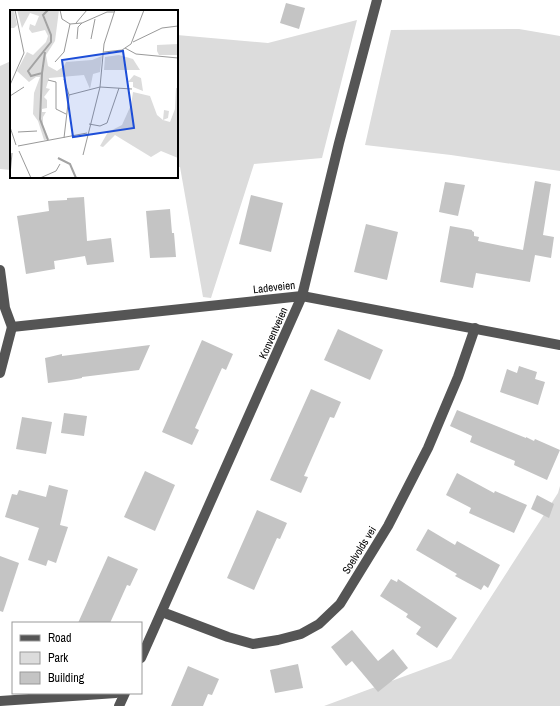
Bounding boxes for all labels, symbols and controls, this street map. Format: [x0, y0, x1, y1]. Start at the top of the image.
inset map [10, 10, 178, 178]
street label: Ladeveien [252, 278, 296, 296]
street label: Konventveien [255, 305, 291, 361]
street label: Soelvolds vei [339, 524, 379, 576]
legend [12, 622, 142, 694]
text: Road [48, 630, 72, 646]
text: Park [48, 650, 68, 666]
text: Building [48, 670, 85, 686]

